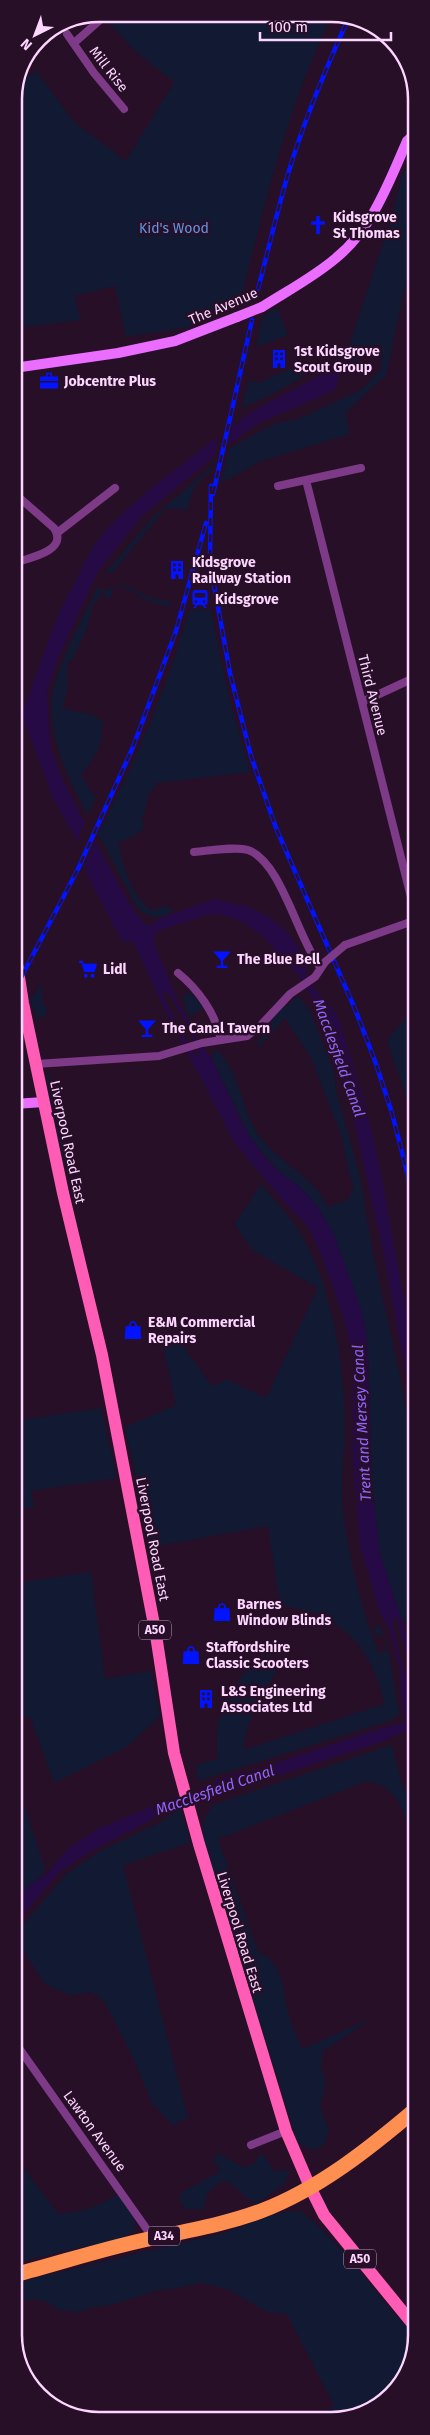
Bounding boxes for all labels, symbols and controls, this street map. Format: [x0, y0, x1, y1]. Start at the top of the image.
north arrow [10, 10, 60, 60]
scale bar [260, 10, 391, 42]
text: 100 m [268, 18, 308, 36]
text: N [17, 35, 36, 54]
street label: Mill Rise [85, 43, 132, 96]
place label: Kidsgrove St Thomas [333, 209, 400, 242]
church icon: Kidsgrove St Thomas [307, 214, 329, 236]
park label: Kid's Wood [139, 220, 209, 237]
street label: The Avenue [186, 284, 260, 329]
place label: 1st Kidsgrove Scout Group [294, 343, 380, 376]
building icon: 1st Kidsgrove Scout Group [268, 348, 290, 370]
office icon: Jobcentre Plus [38, 370, 60, 392]
place label: Jobcentre Plus [63, 373, 156, 390]
place label: Kidsgrove Railway Station [192, 554, 291, 587]
building icon: Kidsgrove Railway Station [166, 559, 188, 581]
station icon: Kidsgrove [189, 588, 211, 610]
place label: Kidsgrove [215, 591, 279, 608]
street label: Third Avenue [354, 653, 391, 737]
bar icon: The Blue Bell [211, 948, 233, 970]
place label: The Blue Bell [237, 951, 321, 968]
supermarket icon: Lidl [77, 958, 99, 980]
place label: Lidl [103, 961, 128, 978]
water label: Macclesfield Canal [309, 996, 369, 1120]
bar icon: The Canal Tavern [136, 1017, 158, 1039]
place label: The Canal Tavern [162, 1020, 270, 1037]
street label: Liverpool Road East [46, 1079, 89, 1206]
place label: E&M Commercial Repairs [148, 1314, 256, 1347]
shop icon: E&M Commercial Repairs [122, 1319, 144, 1341]
water label: Trent and Mersey Canal [349, 1344, 375, 1502]
street label: Liverpool Road East [132, 1476, 173, 1603]
place label: Barnes Window Blinds [237, 1596, 331, 1629]
shop icon: Barnes Window Blinds [211, 1601, 233, 1623]
road number: A50 [139, 1620, 171, 1640]
place label: Staffordshire Classic Scooters [206, 1639, 309, 1672]
shop icon: Staffordshire Classic Scooters [180, 1644, 202, 1666]
place label: L&S Engineering Associates Ltd [220, 1683, 326, 1716]
building icon: L&S Engineering Associates Ltd [195, 1688, 217, 1710]
water label: Macclesfield Canal [153, 1761, 277, 1819]
street label: Liverpool Road East [213, 1870, 266, 1996]
street label: Lawton Avenue [60, 2088, 130, 2175]
road number: A34 [148, 2226, 180, 2246]
road number: A50 [344, 2250, 376, 2268]

